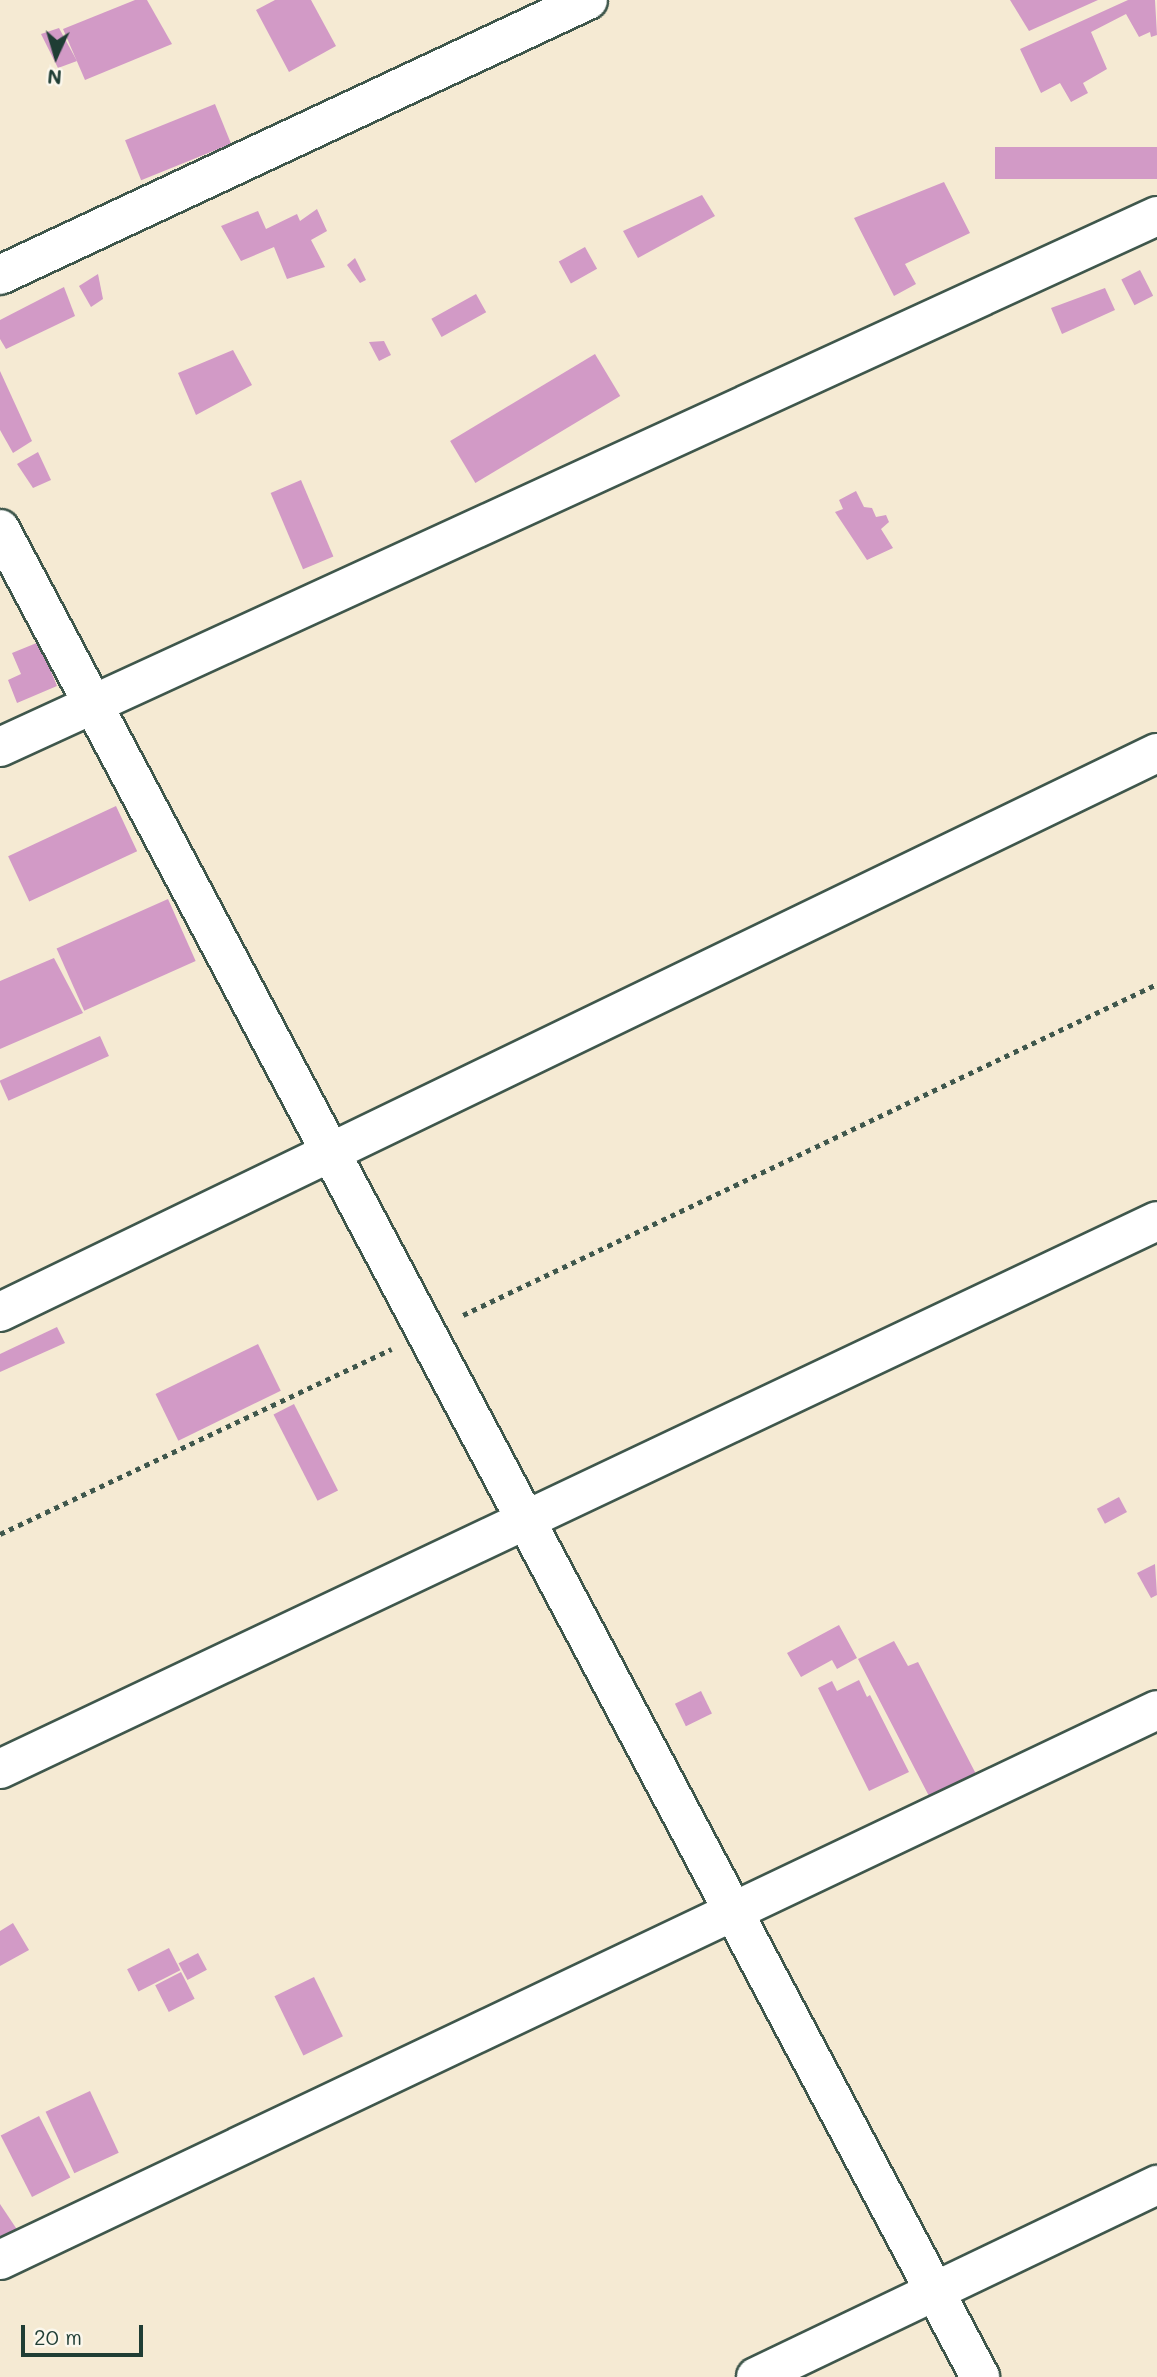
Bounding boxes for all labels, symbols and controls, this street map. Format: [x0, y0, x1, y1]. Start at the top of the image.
north arrow [21, 21, 91, 91]
text: N [46, 64, 63, 90]
scale bar [24, 2310, 147, 2354]
text: 20 m [34, 2323, 82, 2350]

